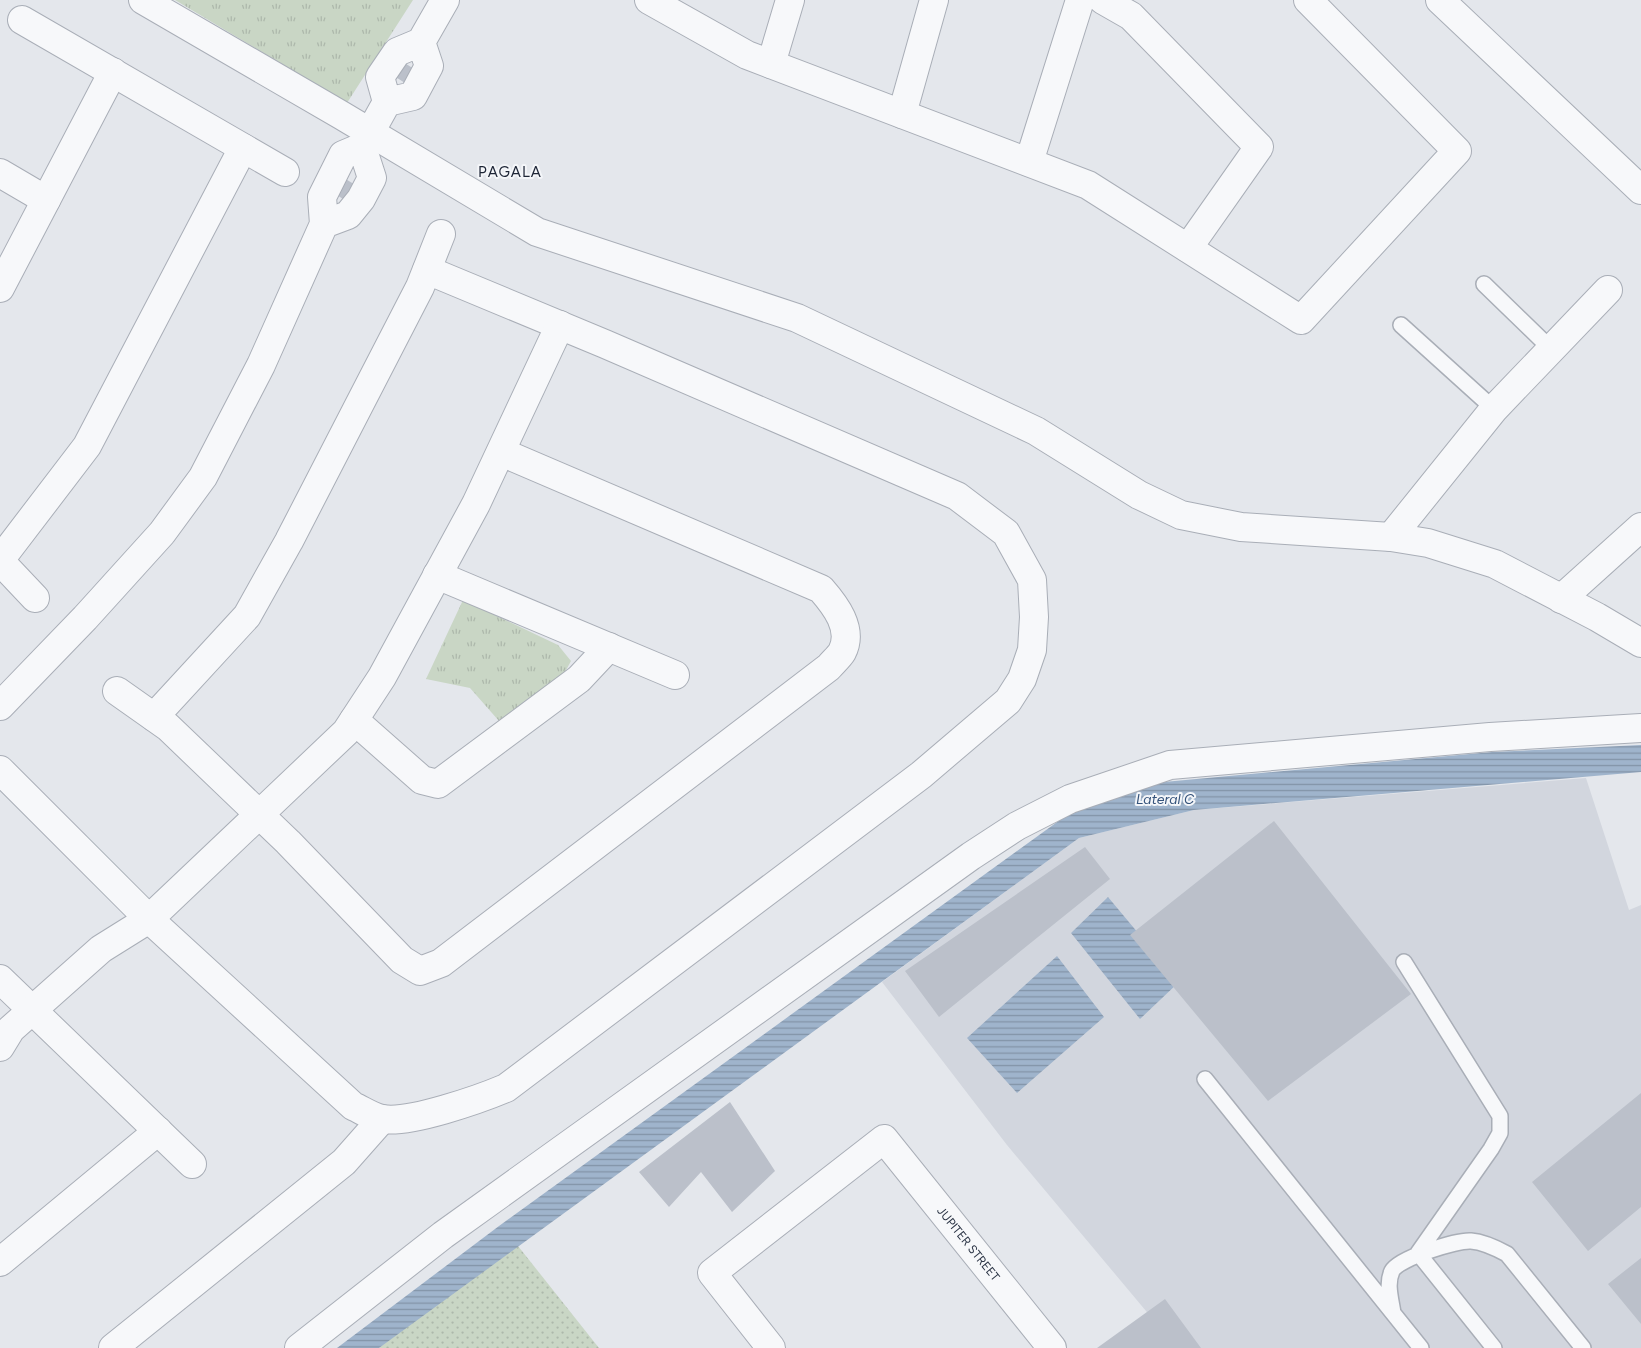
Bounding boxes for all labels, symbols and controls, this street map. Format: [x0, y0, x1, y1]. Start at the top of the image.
district label: PAGALA [478, 163, 542, 181]
water label: Lateral C [1136, 791, 1195, 808]
street label: JUPITER STREET [934, 1204, 1003, 1284]

